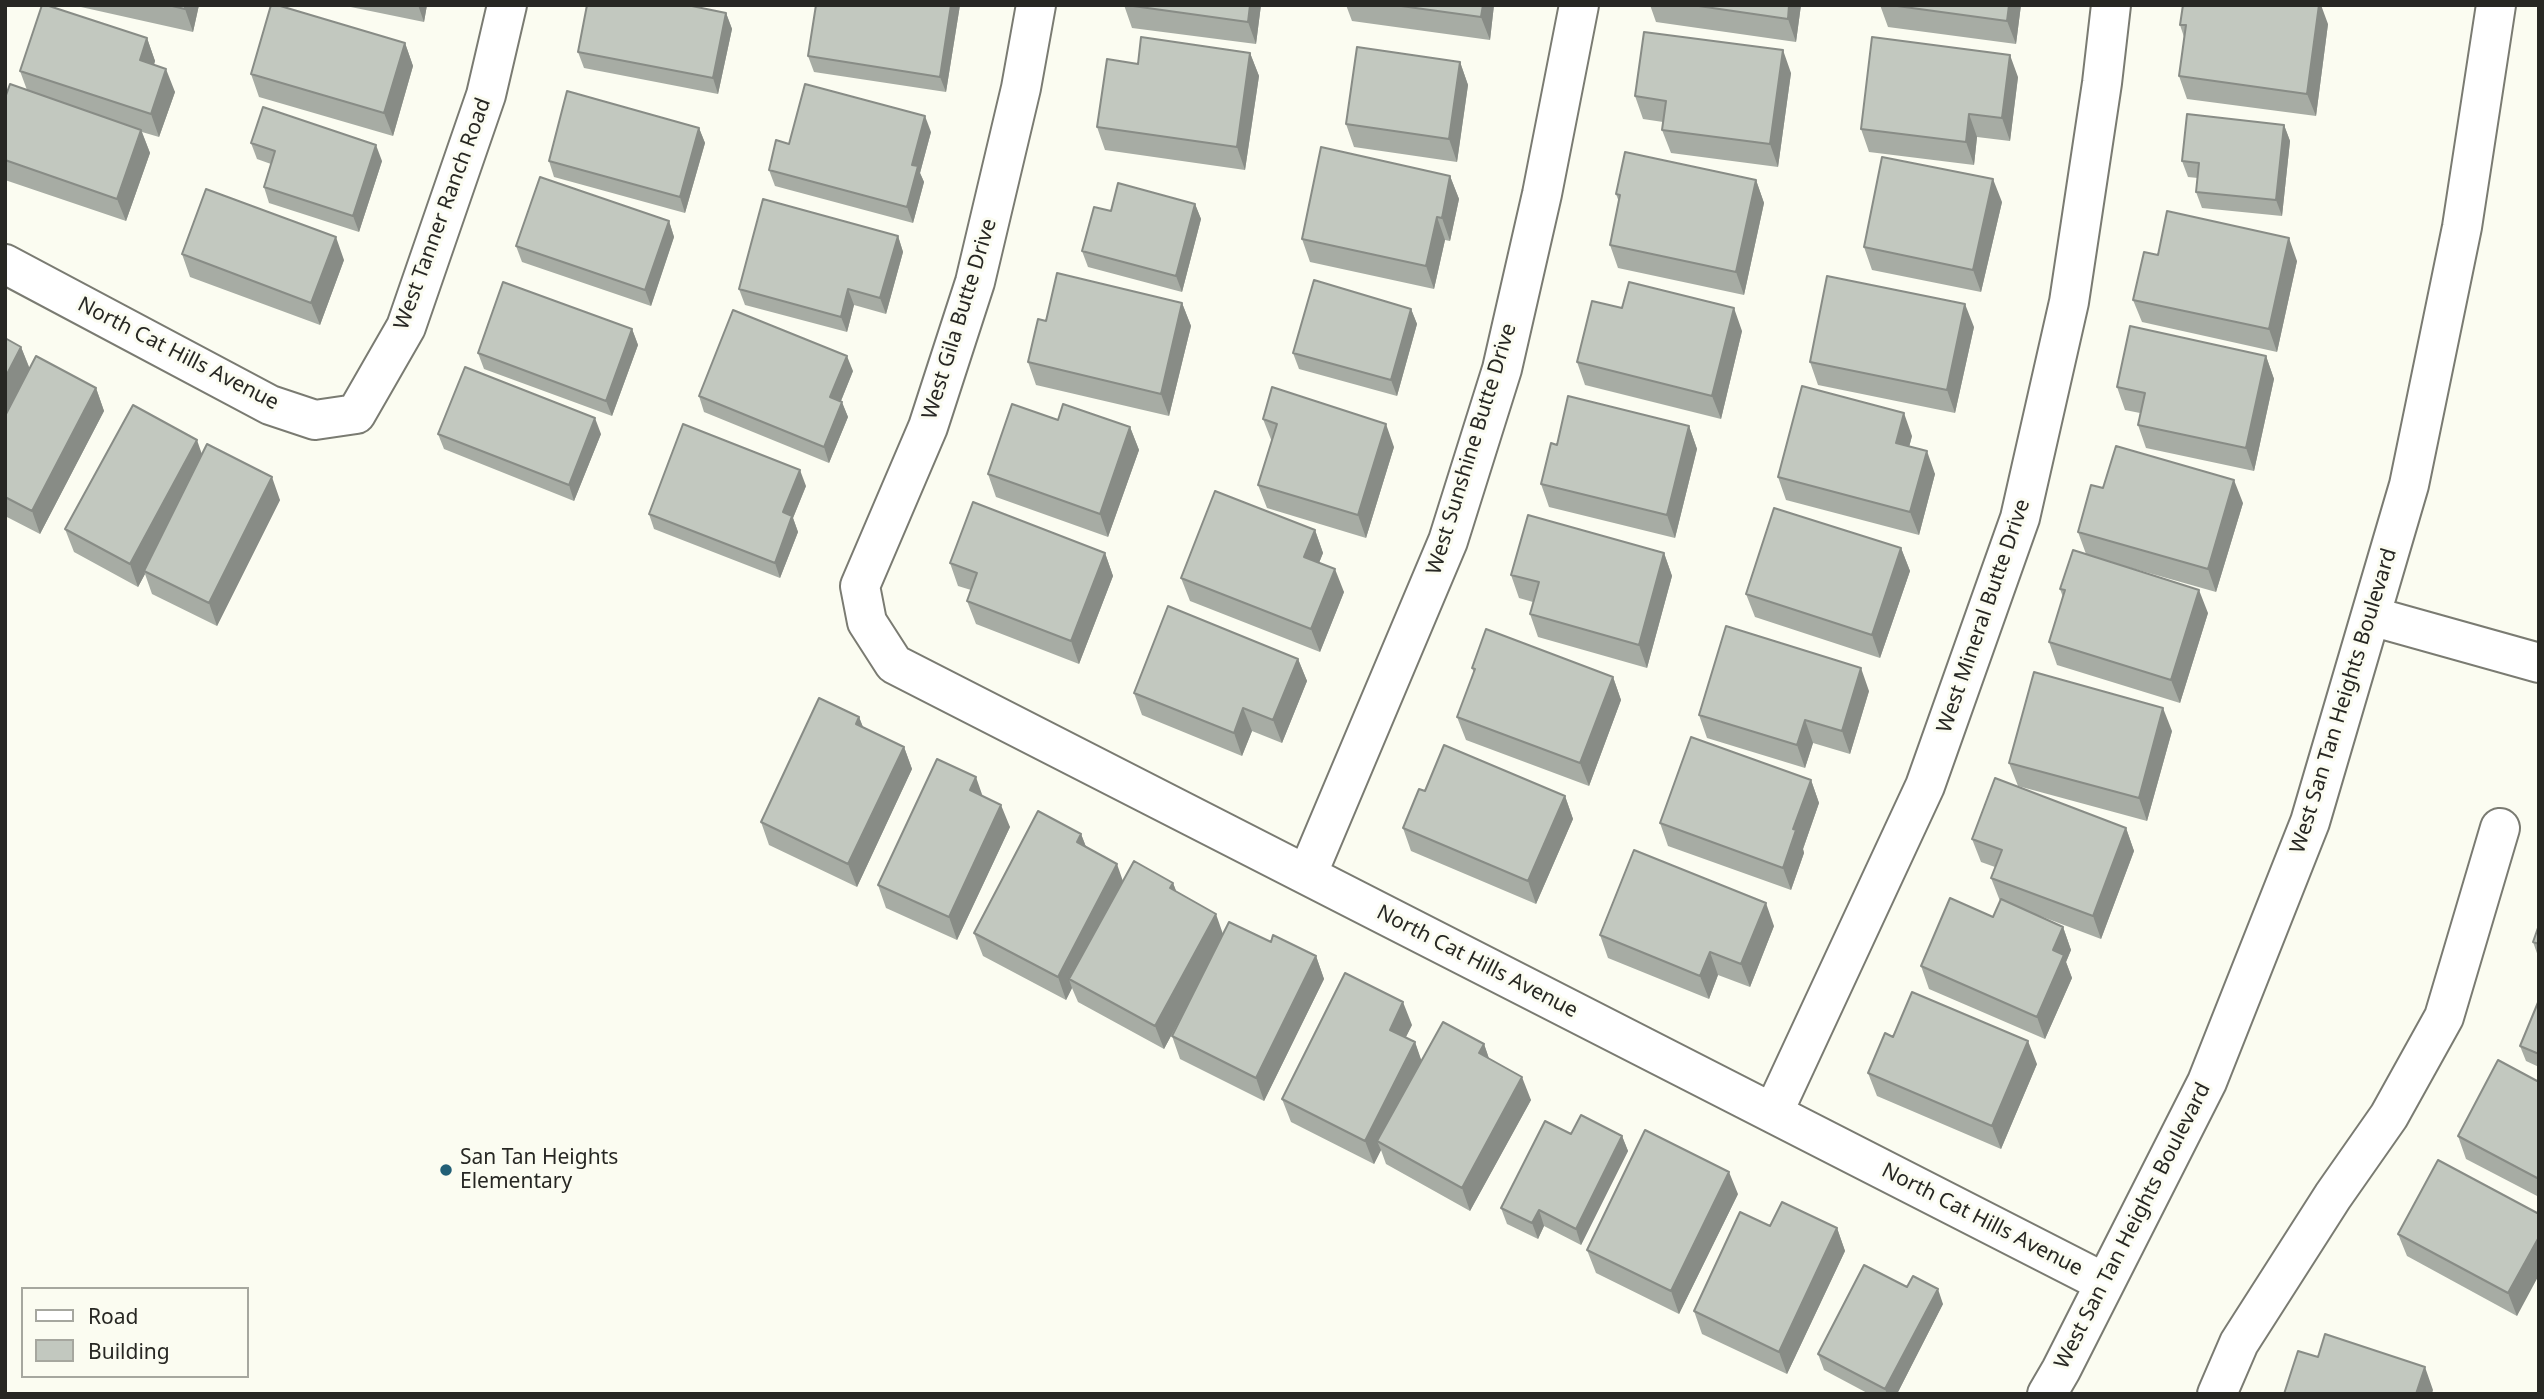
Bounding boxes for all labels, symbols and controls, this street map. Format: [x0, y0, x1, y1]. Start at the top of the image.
street label: West Tanner Ranch Road [389, 95, 497, 333]
street label: West Gila Butte Drive [917, 216, 1003, 422]
street label: North Cat Hills Avenue [73, 292, 283, 416]
street label: West Sunshine Butte Drive [1422, 320, 1522, 578]
street label: West Mineral Butte Drive [1932, 496, 2036, 736]
street label: West San Tan Heights Boulevard [2286, 545, 2402, 857]
street label: North Cat Hills Avenue [1372, 900, 1582, 1024]
street label: West San Tan Heights Boulevard [2050, 1079, 2216, 1373]
place label: San Tan Heights Elementary [460, 1145, 618, 1195]
street label: North Cat Hills Avenue [1877, 1158, 2087, 1282]
marker: San Tan Heights Elementary [438, 1162, 454, 1178]
legend [21, 1287, 248, 1378]
text: Road [88, 1302, 138, 1330]
text: Building [88, 1337, 170, 1365]

